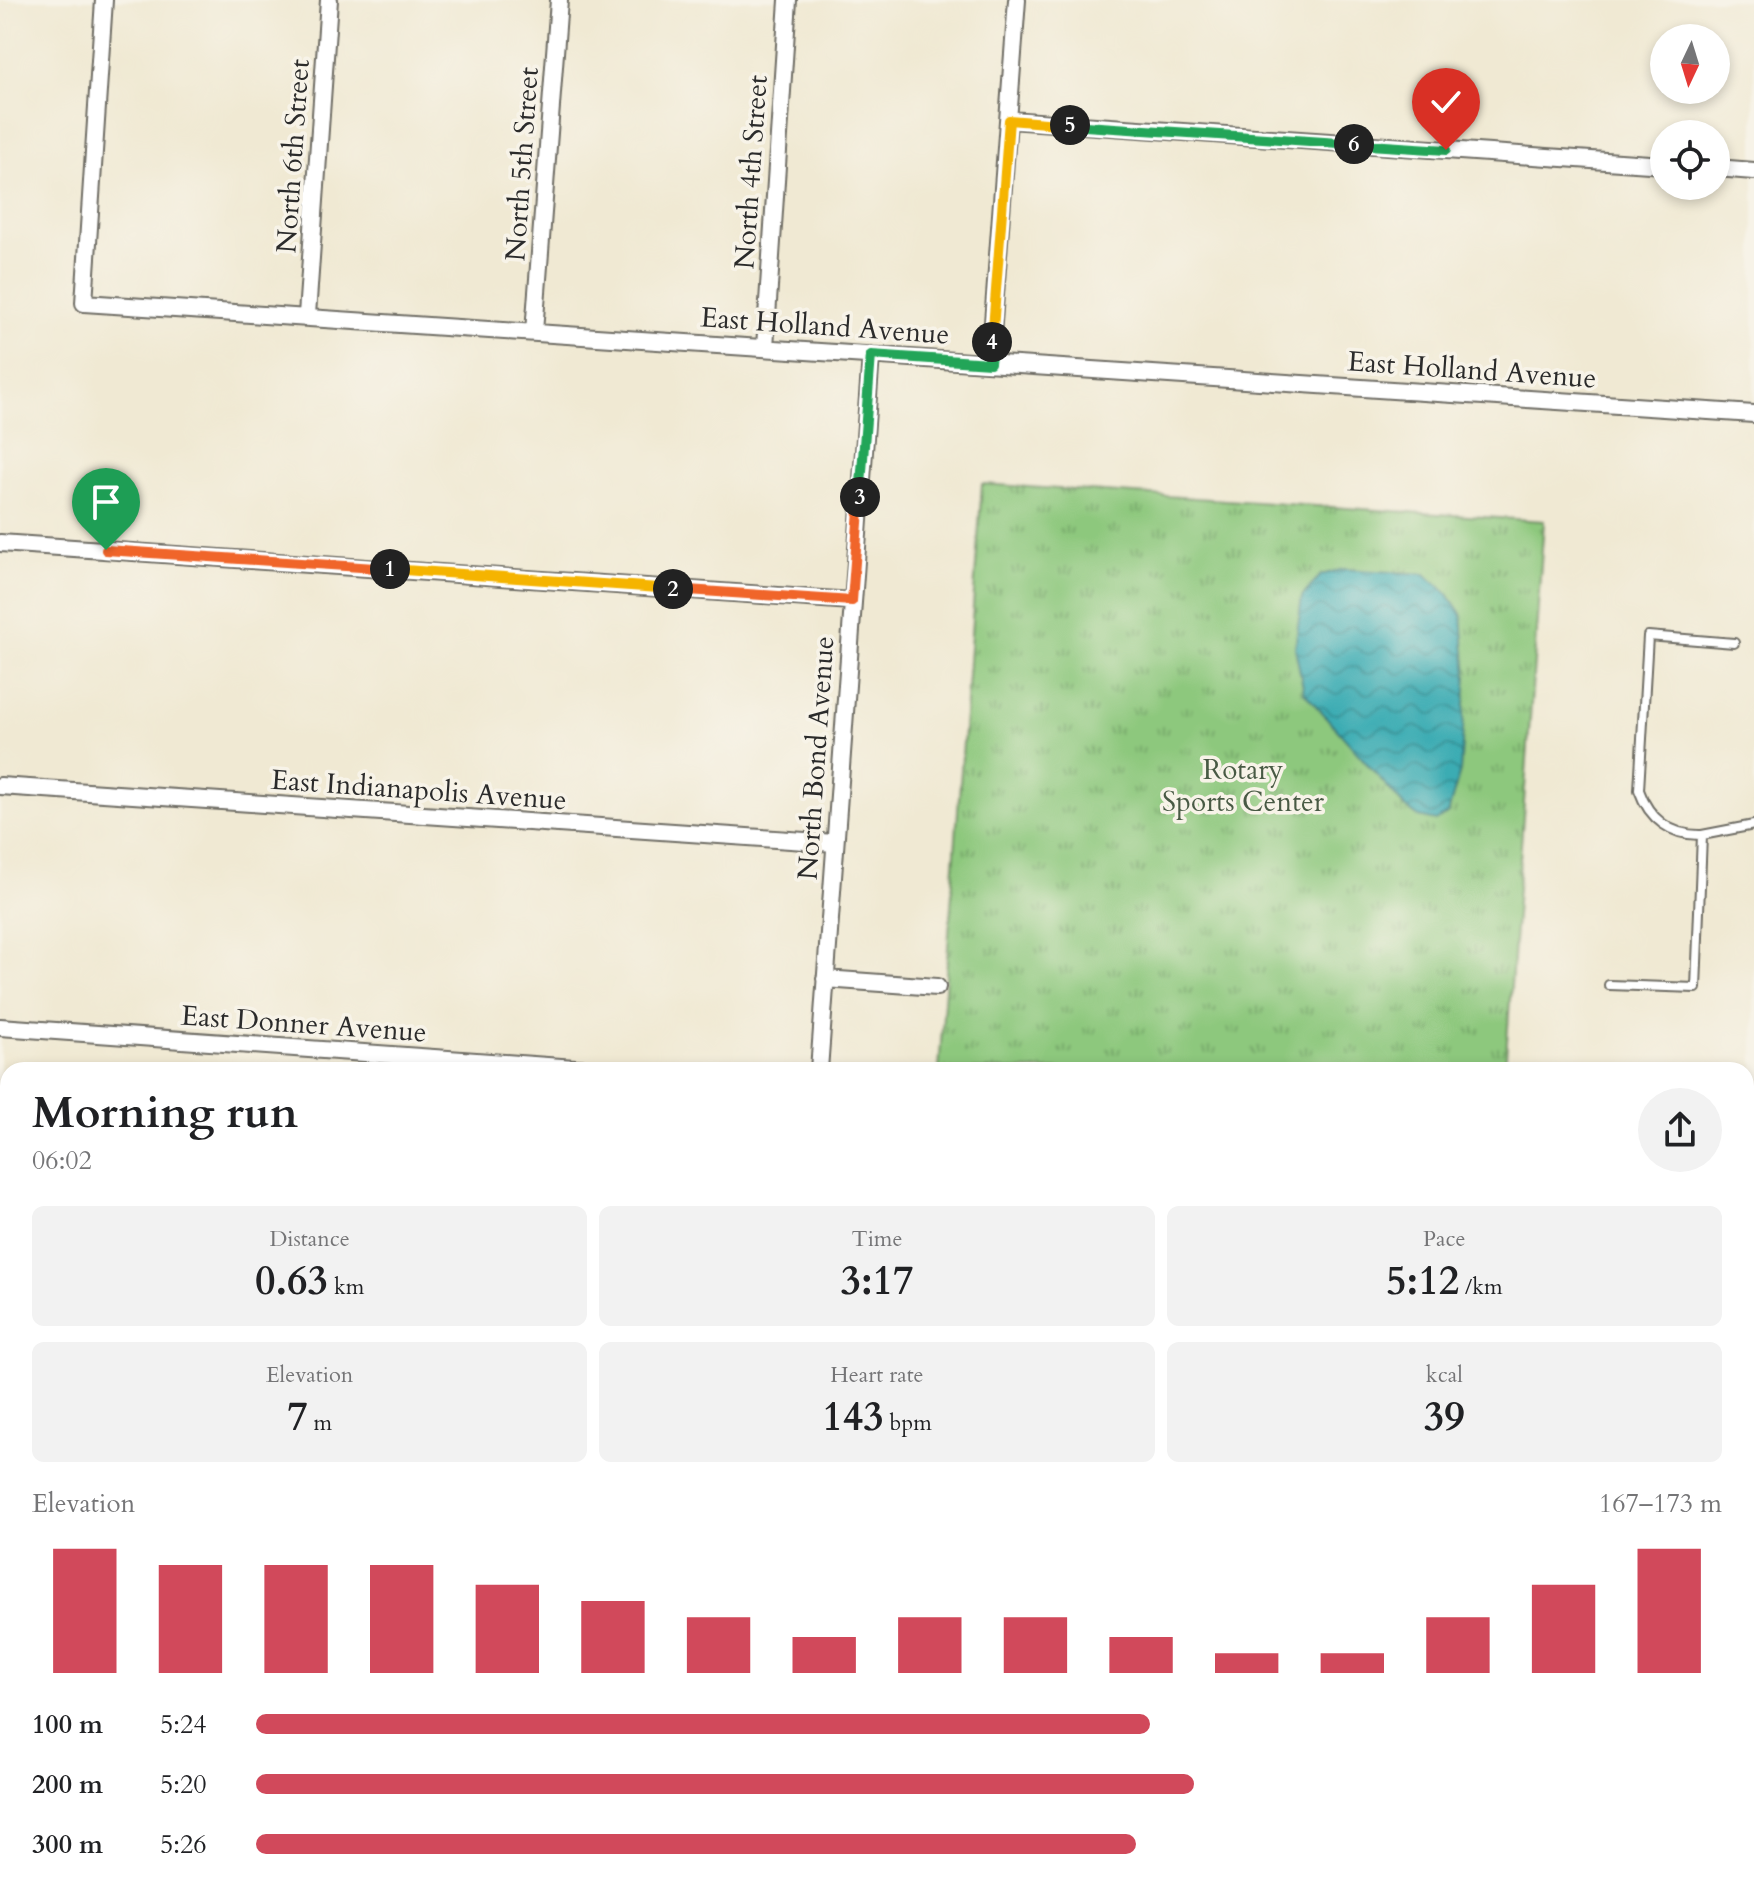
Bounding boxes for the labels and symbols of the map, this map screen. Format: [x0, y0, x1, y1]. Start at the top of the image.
north arrow [1650, 24, 1730, 104]
street label: North 6th Street [267, 58, 319, 254]
street label: North 5th Street [496, 66, 548, 262]
pin [1412, 68, 1480, 150]
street label: North 4th Street [725, 74, 777, 270]
pin: 5 [1050, 105, 1090, 145]
pin: 6 [1334, 124, 1374, 164]
street label: East Holland Avenue [699, 298, 951, 354]
pin: 4 [972, 322, 1012, 362]
street label: East Holland Avenue [1346, 342, 1598, 398]
pin [72, 468, 140, 550]
pin: 3 [840, 477, 880, 517]
pin: 1 [370, 549, 410, 589]
pin: 2 [653, 569, 693, 609]
street label: North Bond Avenue [789, 635, 843, 881]
park label: Rotary Sports Center [1162, 751, 1325, 821]
street label: East Indianapolis Avenue [270, 761, 568, 819]
street label: East Donner Avenue [180, 996, 428, 1052]

